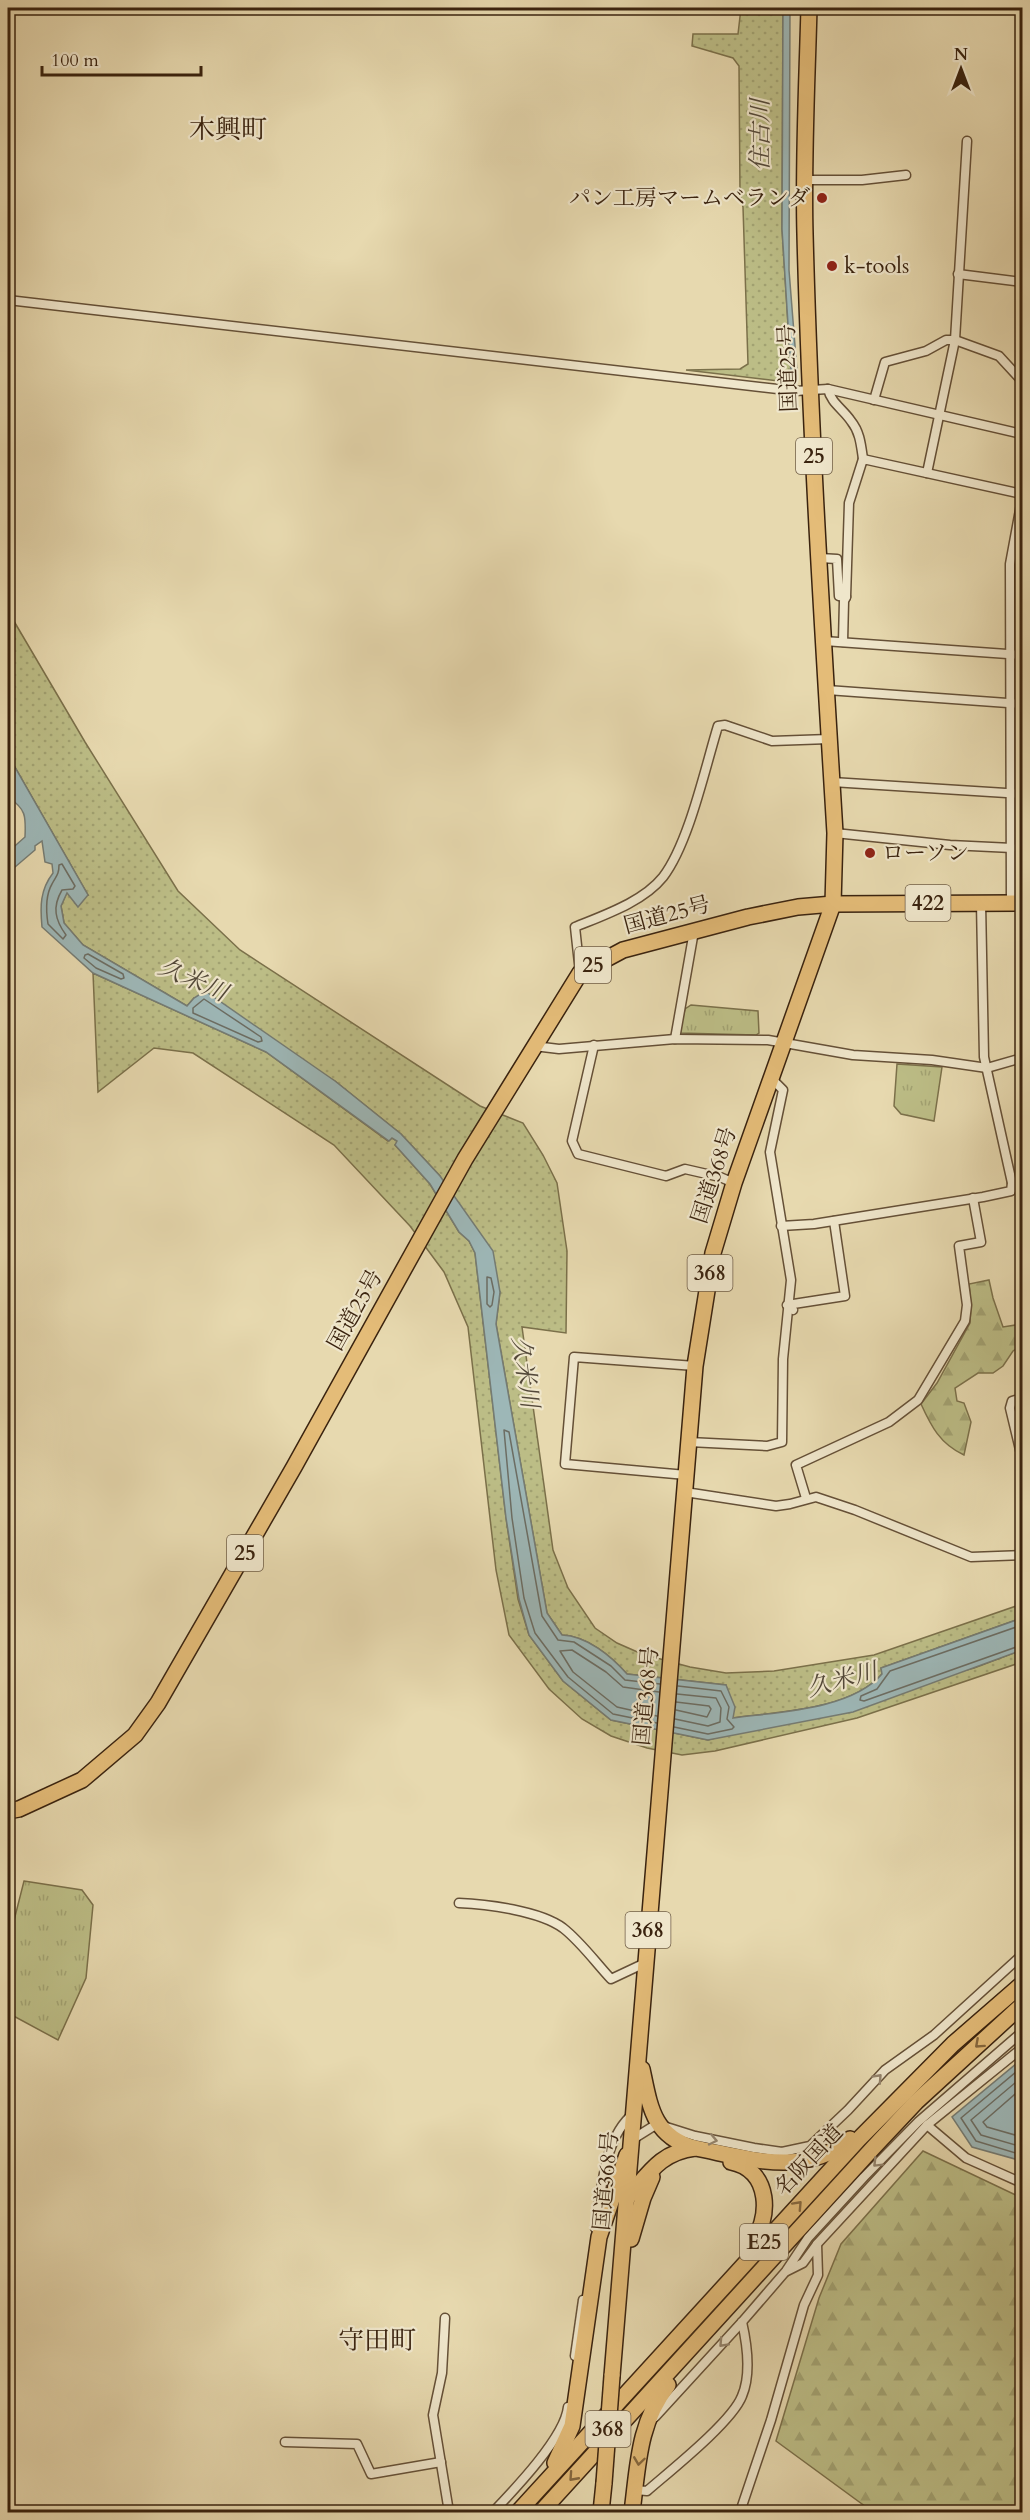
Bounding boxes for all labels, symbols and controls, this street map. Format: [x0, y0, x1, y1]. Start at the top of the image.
scale bar [42, 39, 201, 77]
north arrow [931, 39, 991, 99]
text: N [954, 44, 968, 66]
text: 100 m [51, 48, 99, 73]
water label: 住古川 [744, 96, 777, 171]
district label: 木興町 [189, 112, 267, 147]
place label: パン工房マームベランダ [569, 183, 810, 213]
marker: パン工房マームベランダ [815, 191, 829, 205]
place label: k-tools [844, 251, 909, 281]
marker: k-tools [825, 259, 839, 273]
street label: 国道25号 [771, 323, 805, 413]
road number: 25 [796, 438, 832, 474]
place label: ローソン [882, 838, 969, 868]
marker: ローソン [863, 846, 877, 860]
road number: 422 [906, 885, 950, 921]
street label: 国道25号 [620, 889, 714, 941]
road number: 25 [575, 947, 611, 983]
water label: 久米川 [153, 950, 235, 1011]
street label: 国道368号 [684, 1123, 744, 1227]
road number: 368 [688, 1255, 732, 1291]
street label: 国道25号 [320, 1264, 390, 1356]
water label: 久米川 [504, 1334, 547, 1413]
road number: 25 [227, 1535, 263, 1571]
street label: 国道368号 [627, 1645, 665, 1747]
water label: 久米川 [803, 1654, 884, 1705]
road number: 368 [626, 1912, 670, 1948]
one-way arrow [975, 2037, 986, 2048]
one-way arrow [871, 2074, 882, 2085]
street label: 名阪国道 [768, 2118, 850, 2202]
street label: 国道368号 [587, 2130, 625, 2232]
one-way arrow [708, 2133, 718, 2146]
one-way arrow [874, 2156, 885, 2167]
one-way arrow [791, 2201, 802, 2212]
road number: E25 [740, 2224, 788, 2260]
district label: 守田町 [338, 2323, 416, 2358]
one-way arrow [719, 2336, 730, 2346]
road number: 368 [586, 2411, 630, 2447]
one-way arrow [634, 2456, 646, 2465]
one-way arrow [569, 2470, 580, 2481]

